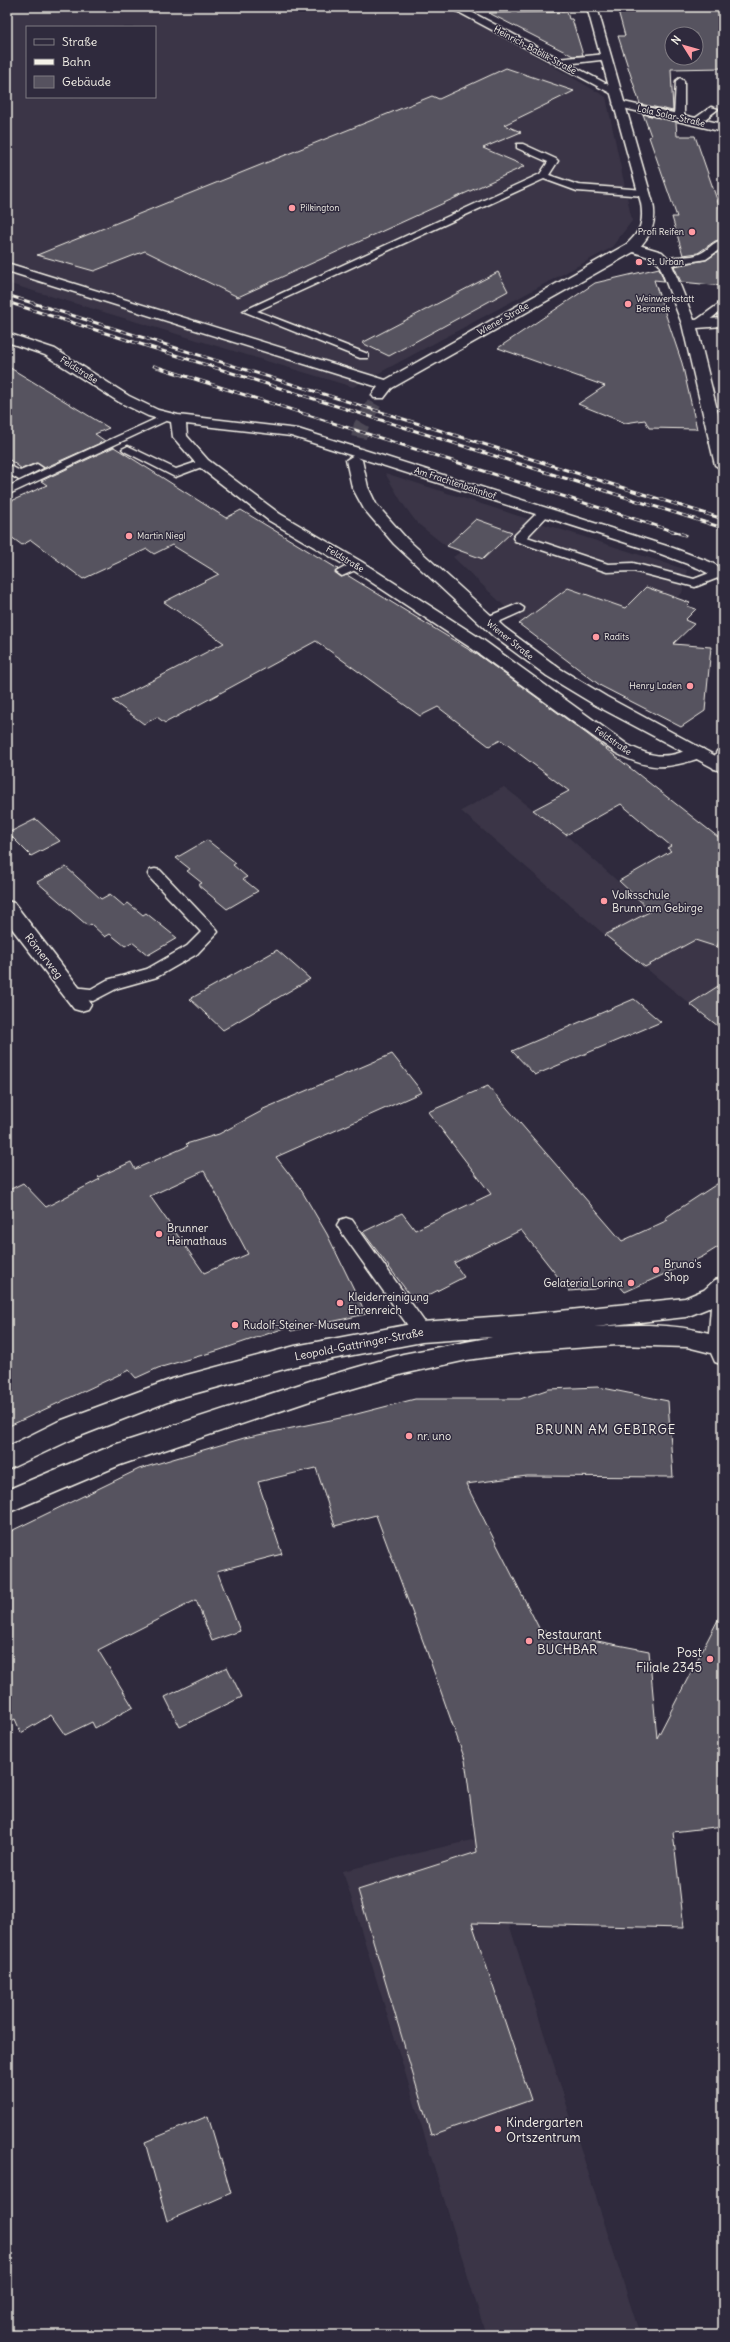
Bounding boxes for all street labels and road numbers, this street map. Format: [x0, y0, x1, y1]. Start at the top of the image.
street label: Heinrich-Bablik-Straße [492, 23, 579, 76]
street label: Lola Solar-Straße [636, 102, 706, 129]
street label: Wiener Straße [475, 300, 531, 337]
street label: Feldstraße [58, 354, 100, 386]
street label: Am Frachtenbahnhof [413, 464, 499, 501]
street label: Feldstraße [324, 543, 366, 574]
street label: Wiener Straße [485, 617, 536, 662]
street label: Feldstraße [593, 724, 634, 757]
street label: Römerweg [22, 930, 66, 982]
street label: Leopold-Gattringer-Straße [293, 1325, 425, 1363]

